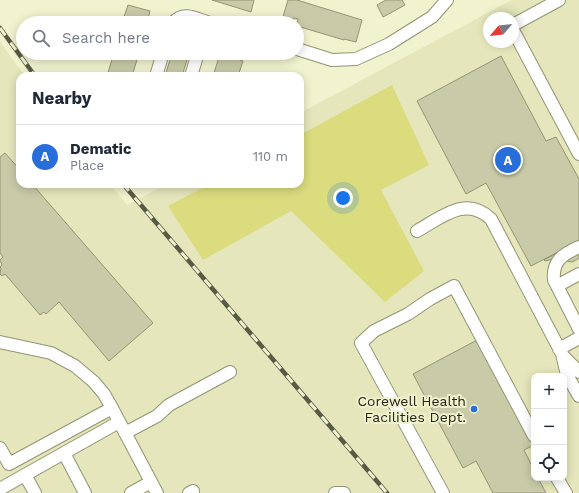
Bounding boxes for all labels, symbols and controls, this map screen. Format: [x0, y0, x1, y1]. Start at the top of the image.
north arrow [483, 12, 519, 48]
search box [16, 16, 304, 60]
icon: search [30, 27, 52, 49]
text: Search here [62, 29, 150, 47]
text: Nearby [32, 88, 91, 108]
text: Dematic [70, 140, 131, 158]
pin: A [495, 145, 521, 175]
text: A [41, 149, 49, 164]
text: 110 m [253, 149, 288, 164]
text: Place [70, 158, 104, 173]
your location [333, 188, 353, 208]
map controls [531, 373, 567, 481]
button: + [531, 373, 567, 409]
place label: Corewell Health Facilities Dept. [357, 393, 466, 425]
marker: Corewell Health Facilities Dept. [469, 404, 479, 414]
button: − [531, 409, 567, 445]
button: locate [531, 445, 567, 481]

